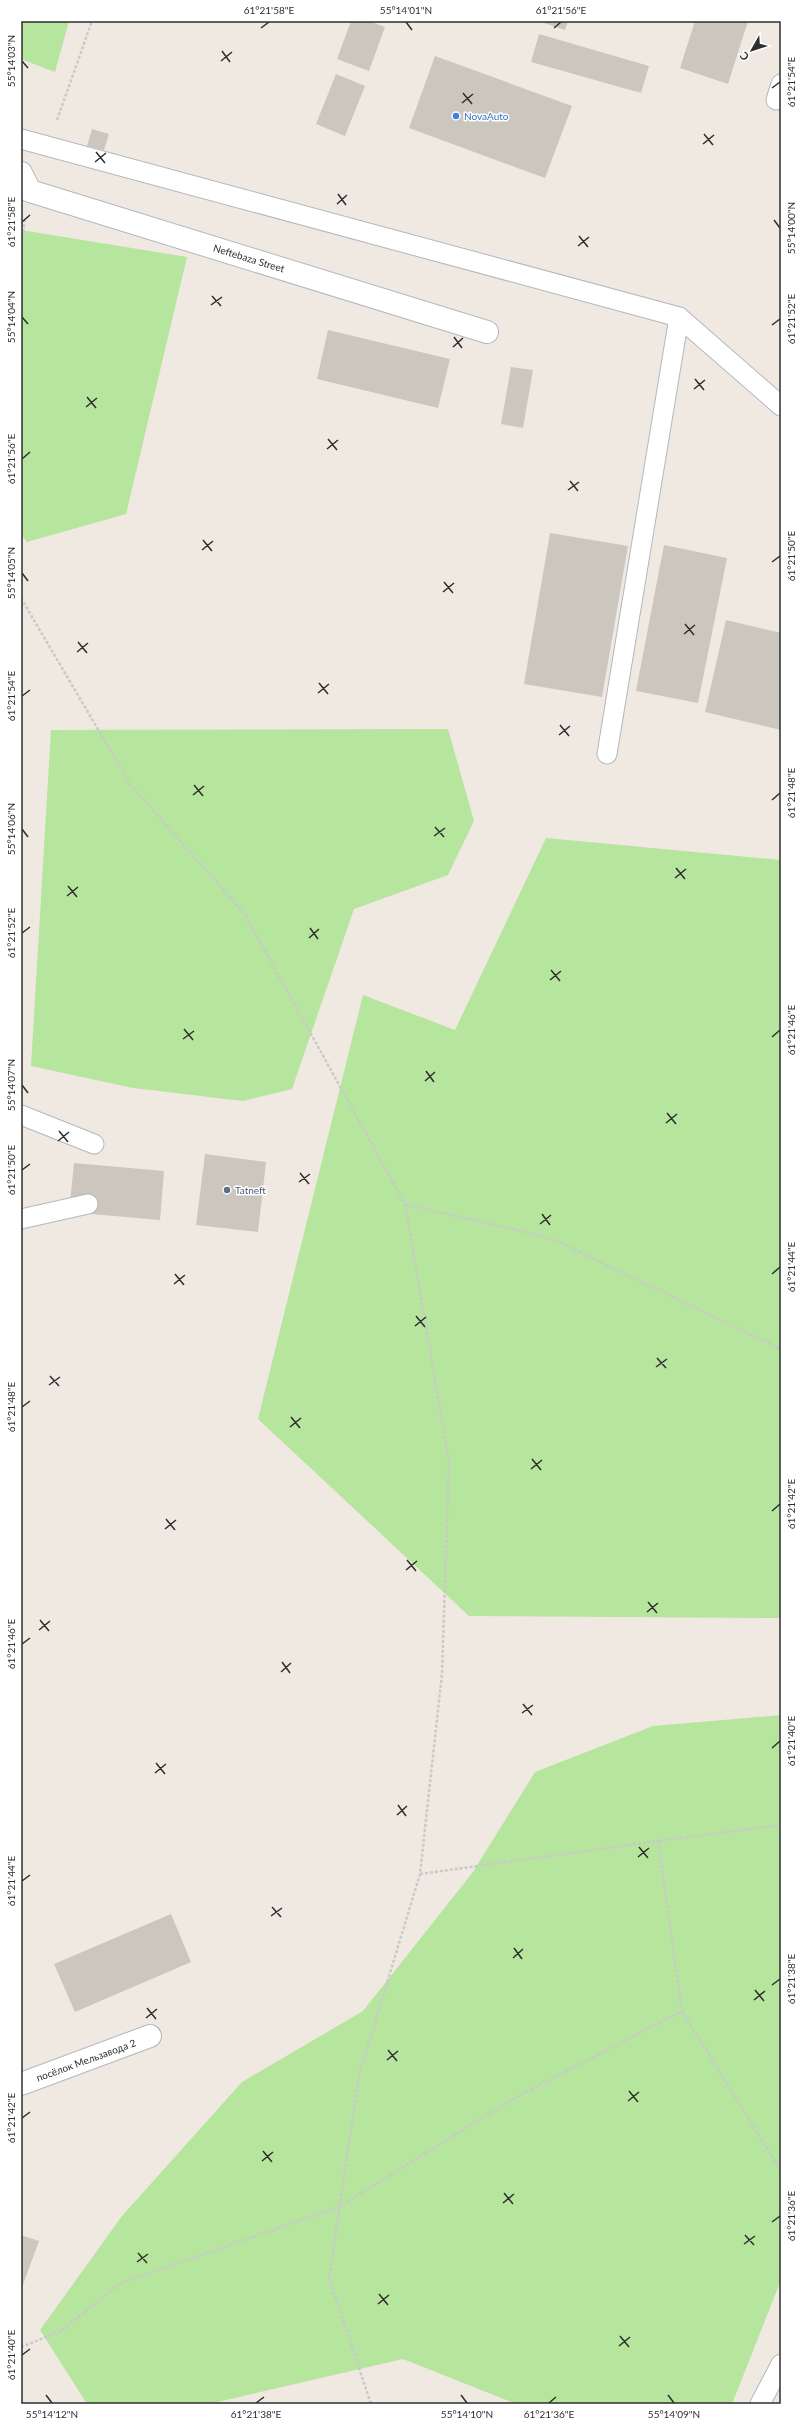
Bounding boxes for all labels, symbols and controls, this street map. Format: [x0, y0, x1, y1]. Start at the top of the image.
text: 61°21'58"E [244, 4, 294, 16]
text: 55°14'01"N [380, 4, 432, 16]
text: 61°21'56"E [536, 4, 586, 16]
north arrow [732, 30, 772, 70]
text: 55°14'03"N [5, 35, 17, 87]
text: С [736, 49, 751, 64]
text: 61°21'54"E [785, 57, 797, 107]
place label: NovaAuto [464, 110, 509, 122]
marker: NovaAuto [451, 111, 461, 121]
text: 61°21'58"E [5, 197, 17, 247]
text: 55°14'00"N [785, 202, 797, 254]
street label: Neftebaza Street [212, 241, 286, 275]
text: 55°14'04"N [5, 291, 17, 343]
text: 61°21'52"E [785, 294, 797, 344]
text: 61°21'56"E [5, 434, 17, 484]
text: 61°21'50"E [785, 531, 797, 581]
text: 55°14'05"N [5, 547, 17, 599]
text: 61°21'54"E [5, 671, 17, 721]
text: 61°21'48"E [785, 768, 797, 818]
text: 55°14'06"N [5, 803, 17, 855]
text: 61°21'52"E [5, 908, 17, 958]
text: 61°21'46"E [785, 1005, 797, 1055]
text: 55°14'07"N [5, 1059, 17, 1111]
text: 61°21'50"E [5, 1145, 17, 1195]
place label: Tatneft [235, 1184, 266, 1196]
marker: Tatneft [222, 1185, 232, 1195]
text: 61°21'44"E [785, 1242, 797, 1292]
text: 61°21'48"E [5, 1382, 17, 1432]
text: 61°21'42"E [785, 1479, 797, 1529]
text: 61°21'46"E [5, 1619, 17, 1669]
text: 61°21'40"E [785, 1716, 797, 1766]
text: 61°21'44"E [5, 1856, 17, 1906]
text: 61°21'38"E [785, 1954, 797, 2004]
street label: посёлок Мельзавода 2 [35, 2036, 138, 2084]
text: 61°21'42"E [5, 2093, 17, 2143]
text: 61°21'36"E [785, 2191, 797, 2241]
text: 61°21'40"E [5, 2330, 17, 2380]
text: 55°14'12"N [26, 2408, 78, 2420]
text: 61°21'38"E [231, 2408, 281, 2420]
text: 55°14'10"N [441, 2408, 493, 2420]
text: 61°21'36"E [524, 2408, 574, 2420]
text: 55°14'09"N [648, 2408, 700, 2420]

